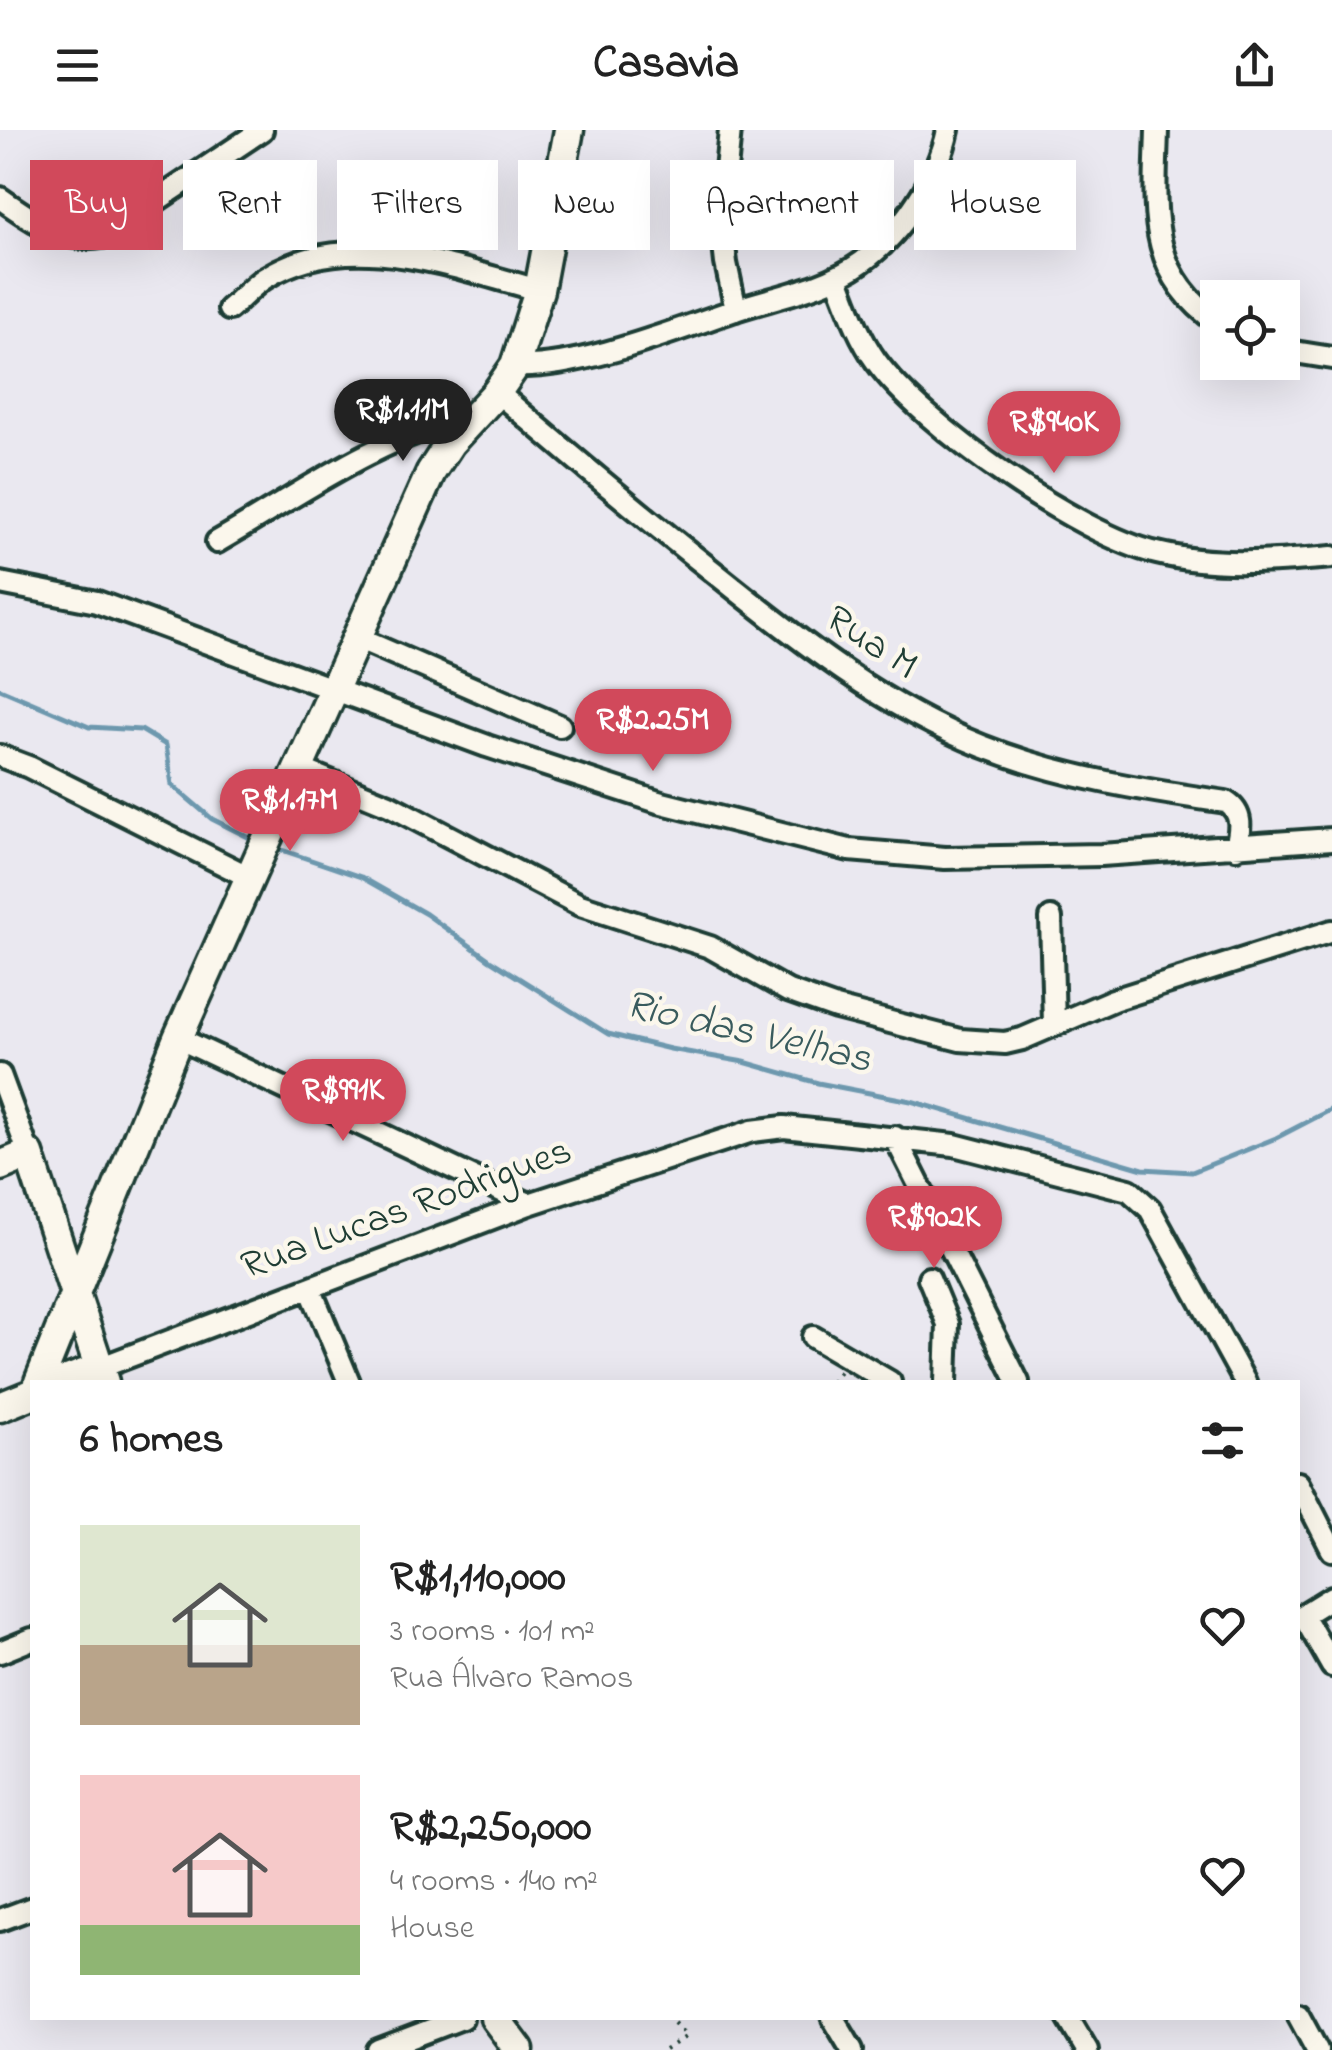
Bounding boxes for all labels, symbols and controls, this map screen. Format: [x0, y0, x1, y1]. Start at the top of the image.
text: Casavia [593, 32, 739, 98]
icon: menu [50, 38, 105, 93]
icon: share [1227, 38, 1282, 93]
chip: Buy [30, 160, 163, 250]
chip: Rent [183, 160, 317, 250]
chip: Filters [337, 160, 498, 250]
chip: New [518, 160, 650, 250]
chip: Apartment [670, 160, 894, 250]
chip: House [914, 160, 1076, 250]
map controls [1200, 280, 1300, 380]
button: locate [1200, 280, 1300, 380]
pin: R$1.11M [311, 379, 495, 464]
text: R$1.11M [356, 388, 450, 435]
pin: R$940K [973, 391, 1135, 476]
text: R$940K [1009, 400, 1099, 447]
street label: Rua M [813, 592, 929, 696]
pin: R$2.25M [561, 689, 745, 774]
text: R$2.25M [596, 698, 710, 745]
pin: R$1.17M [198, 769, 382, 854]
text: R$1.17M [242, 778, 338, 825]
water label: Rio das Velhas [619, 975, 878, 1091]
pin: R$991K [262, 1059, 424, 1144]
text: R$991K [302, 1068, 384, 1115]
street label: Rua Lucas Rodrigues [233, 1123, 581, 1297]
pin: R$902K [853, 1186, 1015, 1271]
text: R$902K [888, 1195, 980, 1242]
text: 6 homes [80, 1410, 224, 1471]
icon: filters [1195, 1413, 1250, 1468]
text: R$1,110,000 [390, 1548, 566, 1609]
icon: home [160, 1565, 280, 1685]
icon: heart [1195, 1598, 1250, 1653]
text: 3 rooms · 101 m² [390, 1609, 595, 1656]
text: Rua Álvaro Ramos [390, 1656, 633, 1703]
text: R$2,250,000 [390, 1798, 591, 1859]
icon: home [160, 1815, 280, 1935]
icon: heart [1195, 1848, 1250, 1903]
text: 4 rooms · 140 m² [390, 1859, 598, 1906]
text: House [390, 1906, 474, 1953]

